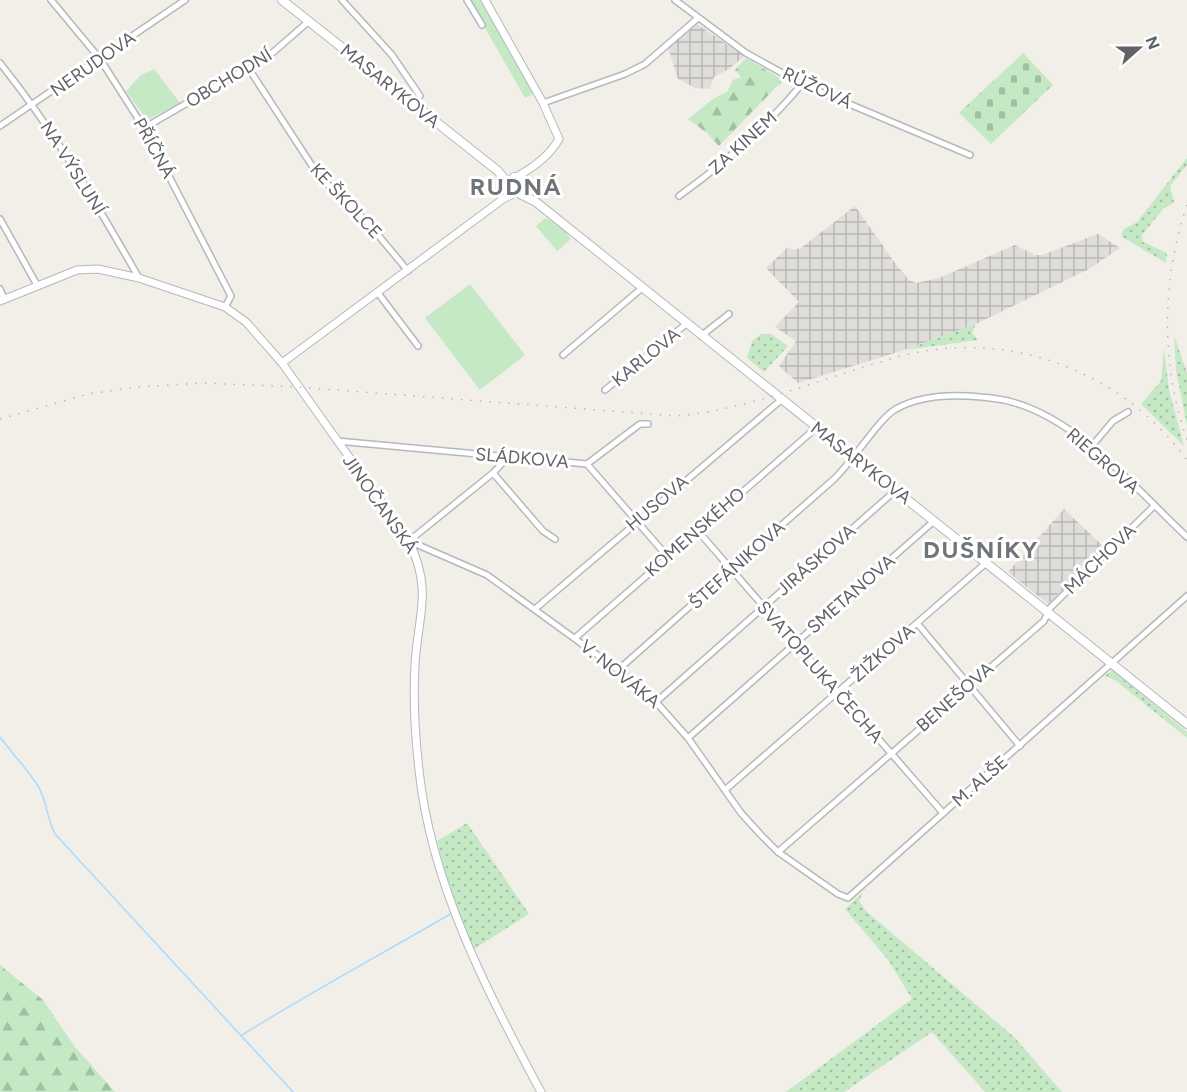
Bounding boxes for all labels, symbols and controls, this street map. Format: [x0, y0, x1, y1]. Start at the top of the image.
north arrow [1109, 18, 1169, 78]
street label: NERUDOVA [46, 27, 140, 101]
text: N [1141, 34, 1164, 52]
street label: MASARYKOVA [336, 39, 444, 133]
street label: OBCHODNÍ [182, 43, 277, 112]
street label: RŮŽOVÁ [779, 62, 855, 114]
street label: ZA KINEM [704, 107, 782, 179]
street label: PŘÍČNÁ [128, 114, 180, 182]
street label: NA VÝSLUNÍ [36, 117, 111, 220]
street label: KE ŠKOLCE [306, 159, 386, 243]
district label: RUDNÁ [470, 172, 562, 201]
street label: KARLOVA [608, 323, 684, 391]
street label: MASARYKOVA [806, 417, 916, 509]
street label: RIEGROVA [1062, 423, 1144, 499]
street label: SLÁDKOVA [474, 443, 570, 473]
street label: JINOČANSKÁ [338, 450, 422, 558]
street label: HUSOVA [621, 470, 693, 536]
street label: KOMENSKÉHO [641, 483, 749, 581]
street label: ŠTEFÁNIKOVA [685, 516, 789, 614]
street label: MÁCHOVA [1059, 519, 1141, 599]
street label: JIRÁSKOVA [772, 520, 860, 600]
district label: DUŠNÍKY [923, 535, 1039, 564]
street label: SMETANOVA [802, 550, 900, 638]
street label: SVATOPLUKA ČECHA [752, 596, 888, 748]
street label: ŽIŽKOVA [847, 620, 919, 686]
street label: V. NOVÁKA [576, 635, 664, 713]
street label: BENEŠOVA [912, 658, 998, 736]
street label: M. ALŠE [948, 751, 1012, 811]

